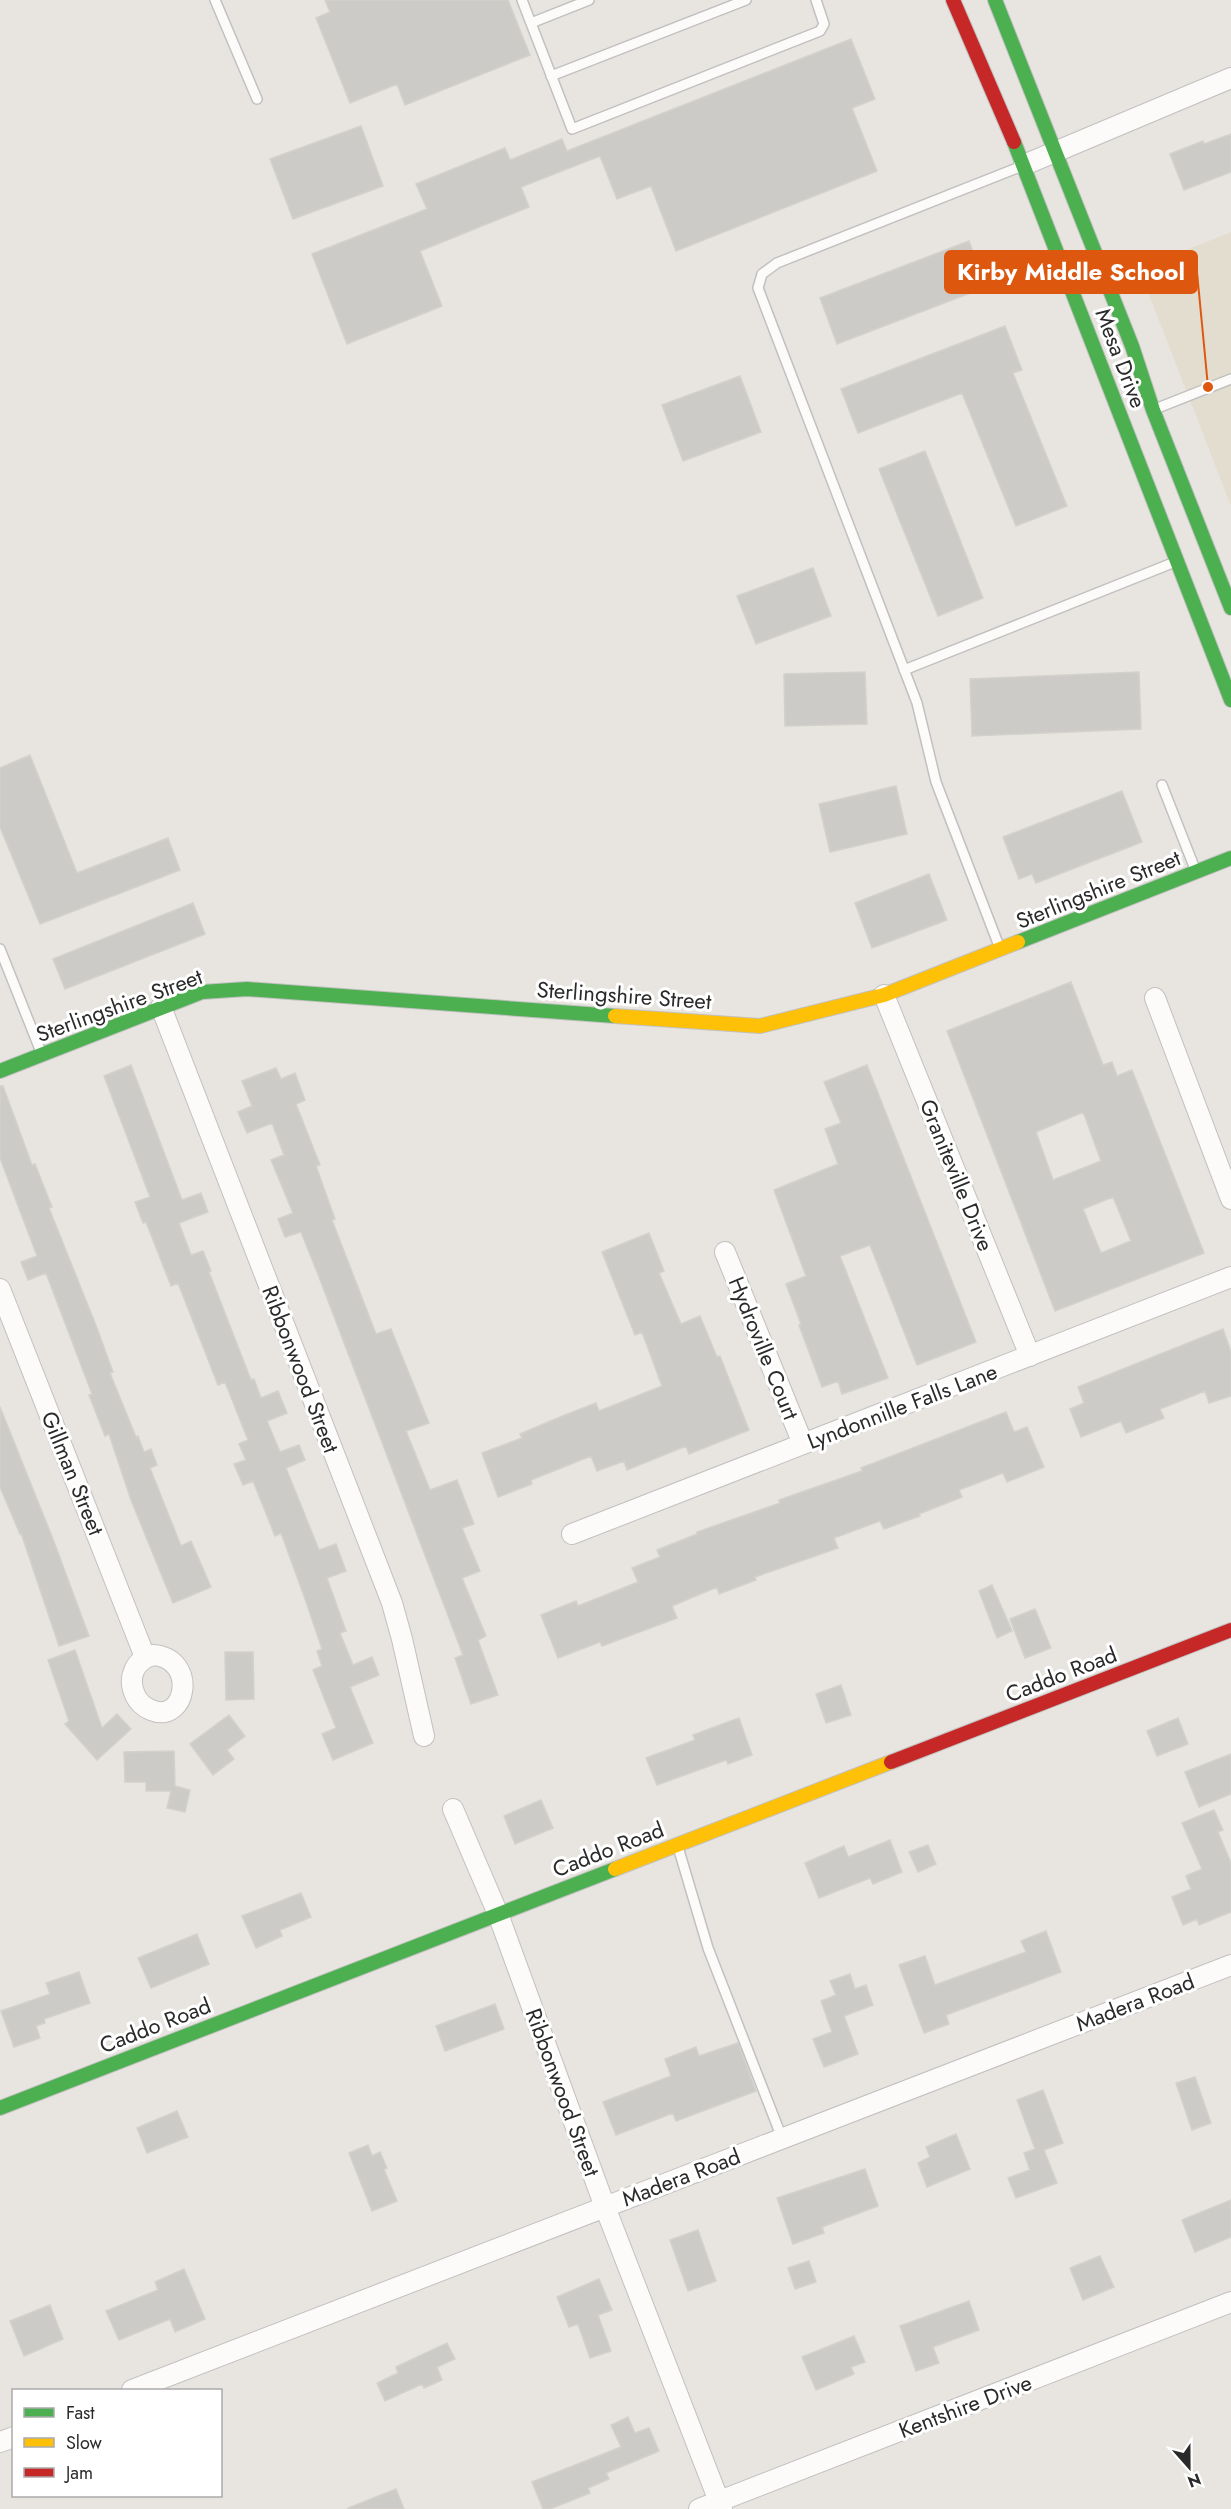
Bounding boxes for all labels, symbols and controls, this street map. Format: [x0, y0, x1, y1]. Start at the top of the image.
callout: Kirby Middle School [945, 251, 1197, 293]
text: Kirby Middle School [957, 254, 1185, 289]
street label: Mesa Drive [1087, 304, 1155, 412]
street label: Sterlingshire Street [1011, 841, 1186, 937]
street label: Sterlingshire Street [31, 960, 207, 1050]
street label: Sterlingshire Street [536, 973, 713, 1017]
street label: Graniteville Drive [912, 1094, 1002, 1256]
street label: Hydroville Court [721, 1272, 808, 1425]
street label: Ribbonwood Street [254, 1281, 348, 1458]
street label: Lyndonnille Falls Lane [802, 1355, 1002, 1457]
street label: Gillman Street [34, 1406, 113, 1541]
street label: Caddo Road [1001, 1638, 1121, 1710]
street label: Caddo Road [548, 1813, 668, 1885]
street label: Madera Road [1071, 1965, 1199, 2039]
street label: Caddo Road [95, 1989, 215, 2061]
street label: Ribbonwood Street [518, 2003, 609, 2181]
street label: Madera Road [617, 2140, 745, 2214]
street label: Kentshire Drive [894, 2366, 1036, 2446]
legend [12, 2389, 222, 2497]
text: Fast [66, 2400, 95, 2426]
text: Slow [66, 2430, 103, 2456]
north arrow [1159, 2437, 1219, 2497]
text: Jam [64, 2460, 93, 2486]
text: N [1184, 2468, 1204, 2494]

